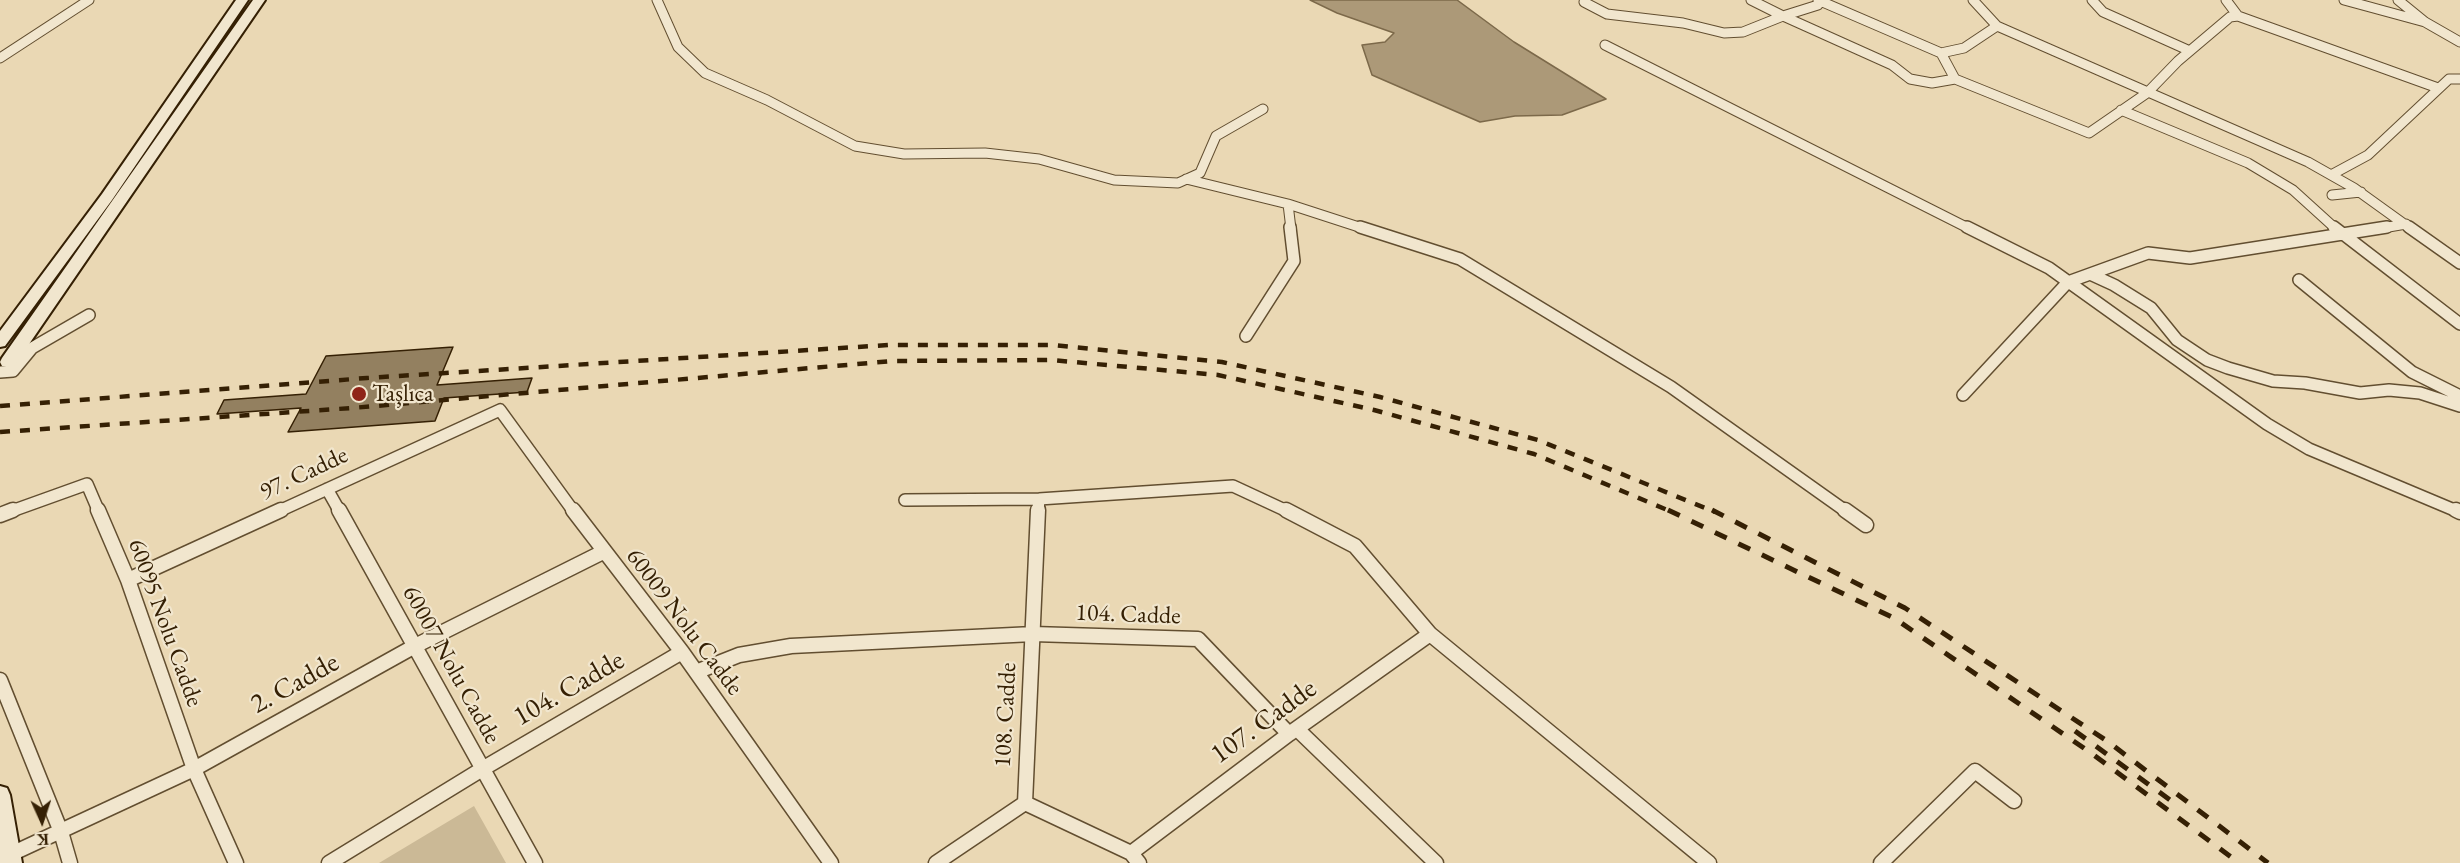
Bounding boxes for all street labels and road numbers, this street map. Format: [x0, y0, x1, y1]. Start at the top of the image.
street label: 97. Cadde [255, 441, 353, 507]
street label: 60095 Nolu Cadde [121, 535, 209, 711]
street label: 60009 Nolu Cadde [619, 543, 749, 701]
street label: 60007 Nolu Cadde [396, 581, 506, 749]
street label: 104. Cadde [1075, 599, 1181, 631]
street label: 104. Cadde [507, 644, 631, 734]
street label: 2. Cadde [245, 646, 345, 722]
street label: 108. Cadde [989, 662, 1023, 768]
street label: 107. Cadde [1205, 672, 1323, 772]

